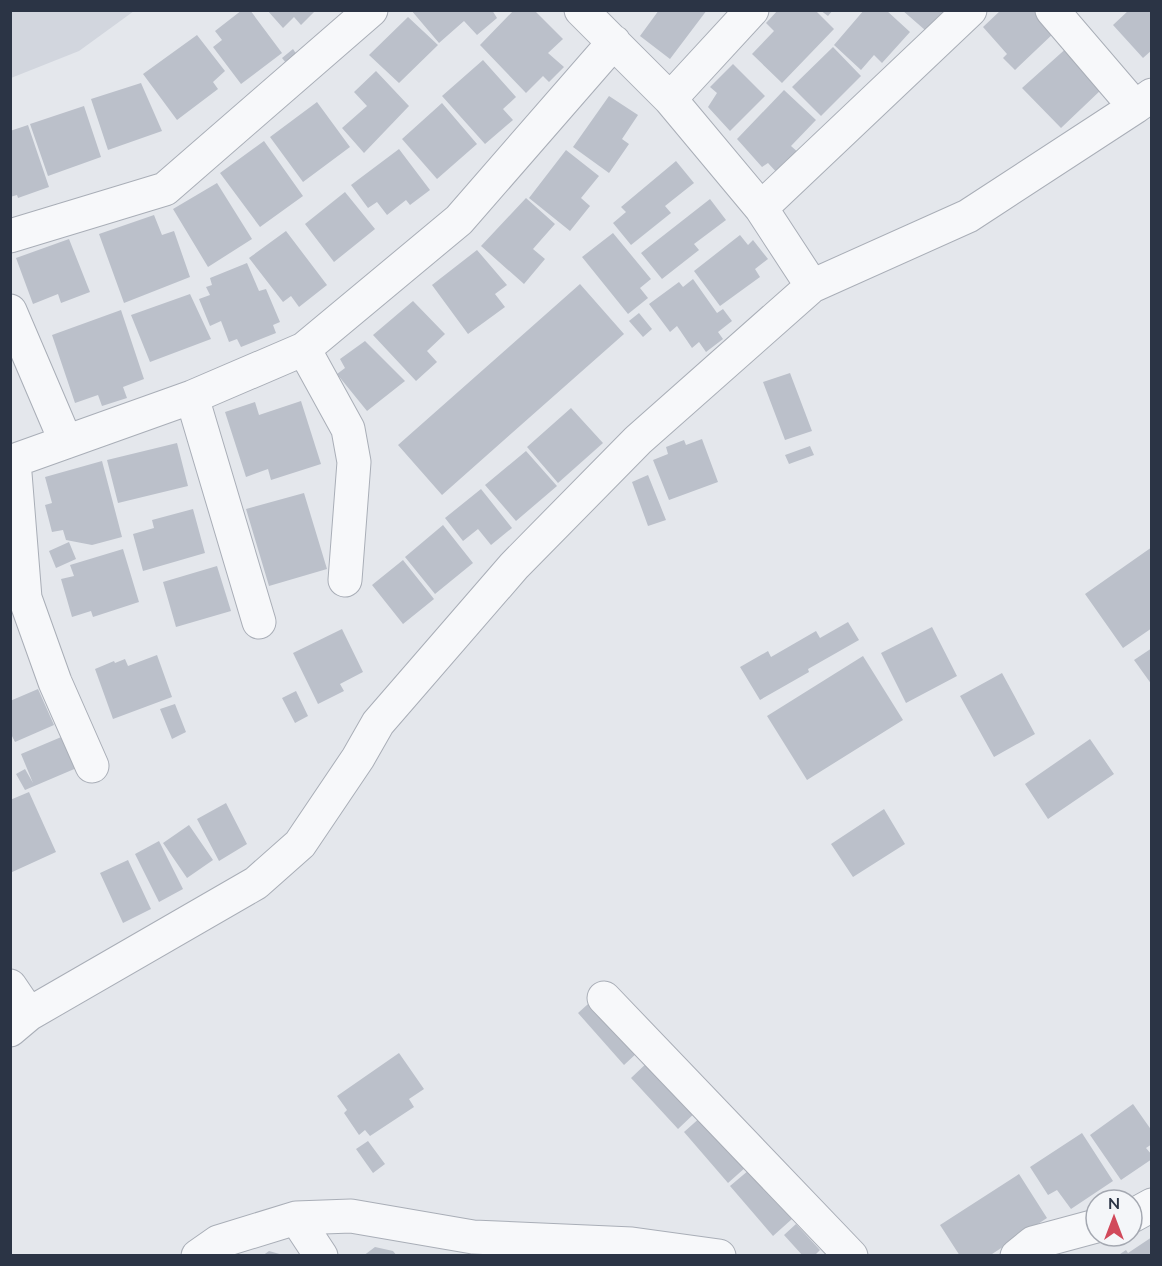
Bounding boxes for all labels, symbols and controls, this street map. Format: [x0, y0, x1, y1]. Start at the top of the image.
north arrow [1084, 1188, 1144, 1248]
text: N [1108, 1193, 1120, 1213]

